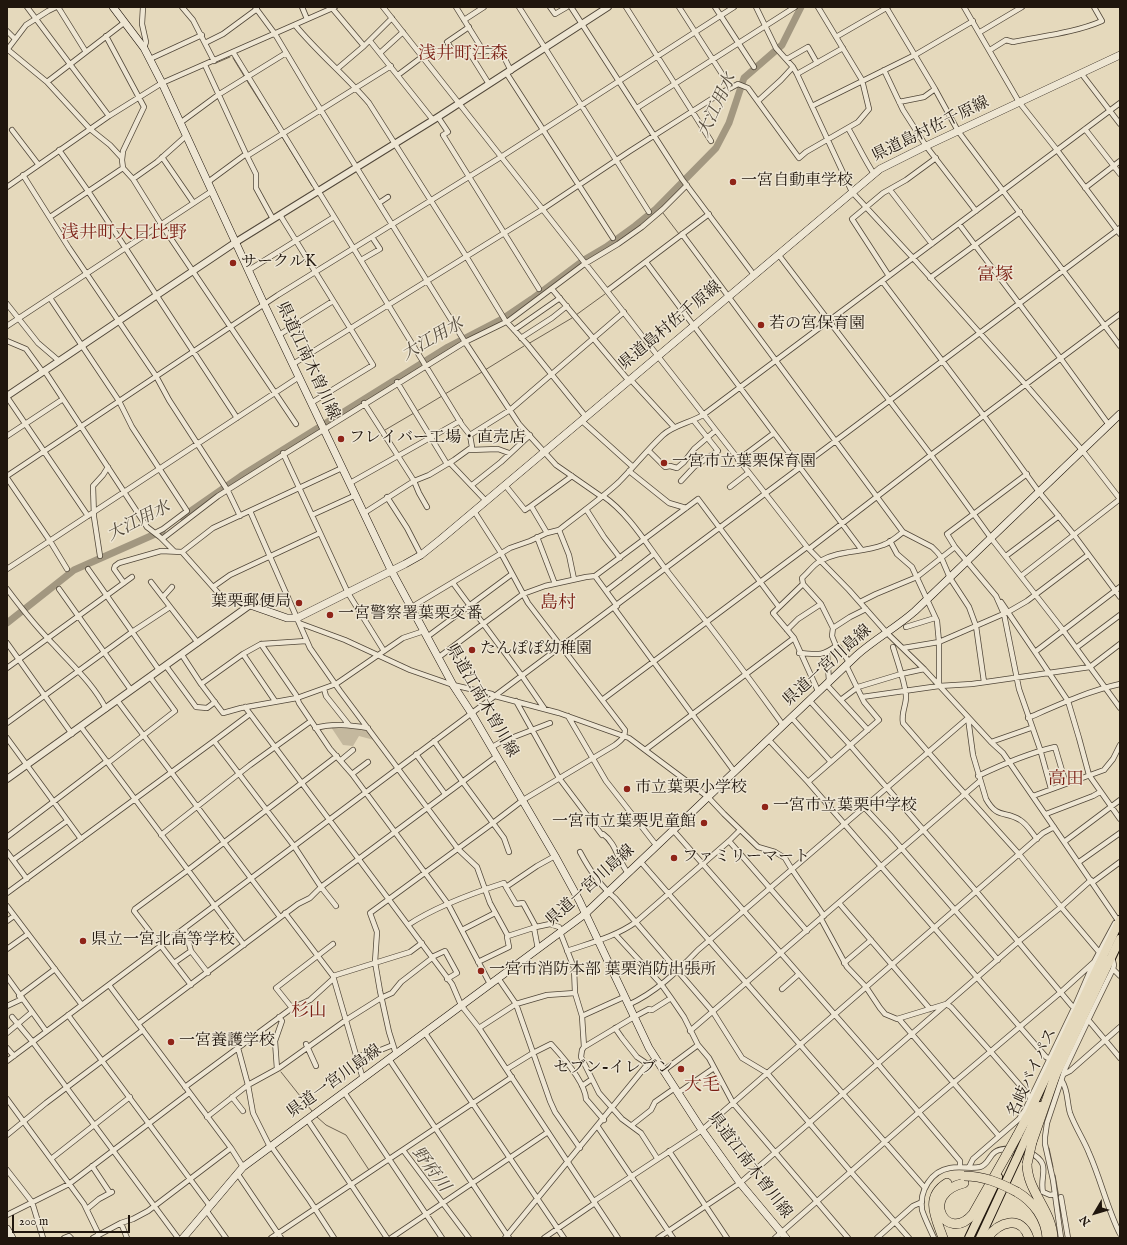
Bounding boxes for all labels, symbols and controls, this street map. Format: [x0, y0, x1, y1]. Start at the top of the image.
district label: 浅井町江森 [418, 44, 508, 66]
water label: 大江用水 [694, 71, 742, 141]
street label: 県道島村佐千原線 [869, 93, 993, 167]
place label: 一宮自動車学校 [741, 172, 853, 192]
marker: 一宮自動車学校 [728, 177, 738, 187]
district label: 浅井町大日比野 [61, 223, 187, 245]
place label: サークルK [241, 253, 317, 273]
marker: サークルK [228, 258, 238, 268]
district label: 富塚 [977, 265, 1013, 287]
street label: 県道島村佐千原線 [616, 278, 726, 374]
street label: 県道江南木曽川線 [271, 299, 343, 423]
water label: 大江用水 [398, 314, 468, 366]
place label: 若の宮保育園 [769, 315, 865, 335]
marker: 若の宮保育園 [756, 320, 766, 330]
place label: フレイバー工場・直売店 [349, 429, 525, 449]
marker: フレイバー工場・直売店 [336, 434, 346, 444]
place label: 一宮市立葉栗保育園 [672, 453, 816, 473]
marker: 一宮市立葉栗保育園 [659, 458, 669, 468]
water label: 大江用水 [104, 497, 174, 547]
place label: 葉栗郵便局 [211, 593, 291, 613]
district label: 島村 [540, 593, 576, 615]
marker: 葉栗郵便局 [294, 598, 304, 608]
place label: 一宮警察署葉栗交番 [338, 605, 482, 625]
marker: 一宮警察署葉栗交番 [325, 610, 335, 620]
street label: 県道一宮川島線 [780, 621, 876, 711]
place label: たんぽぽ幼稚園 [480, 640, 592, 660]
street label: 県道江南木曽川線 [441, 641, 521, 761]
marker: たんぽぽ幼稚園 [467, 645, 477, 655]
district label: 高田 [1048, 769, 1084, 791]
place label: 市立葉栗小学校 [635, 779, 747, 799]
marker: 市立葉栗小学校 [622, 784, 632, 794]
place label: 一宮市立葉栗中学校 [773, 797, 917, 817]
marker: 一宮市立葉栗中学校 [760, 802, 770, 812]
place label: 一宮市立葉栗児童館 [552, 813, 696, 833]
marker: 一宮市立葉栗児童館 [699, 818, 709, 828]
street label: 県道一宮川島線 [543, 841, 639, 931]
place label: ファミリーマート [682, 848, 810, 868]
marker: ファミリーマート [669, 853, 679, 863]
place label: 県立一宮北高等学校 [91, 931, 235, 951]
marker: 県立一宮北高等学校 [78, 936, 88, 946]
place label: 一宮市消防本部 葉栗消防出張所 [489, 961, 716, 981]
marker: 一宮市消防本部 葉栗消防出張所 [476, 966, 486, 976]
district label: 杉山 [291, 1001, 327, 1023]
street label: 名岐バイパス [1004, 1025, 1062, 1121]
place label: 一宮養護学校 [179, 1032, 275, 1052]
marker: 一宮養護学校 [166, 1037, 176, 1047]
street label: 県道一宮川島線 [284, 1041, 386, 1123]
place label: セブン-イレブン [554, 1059, 673, 1079]
marker: セブン-イレブン [676, 1064, 686, 1074]
district label: 大毛 [684, 1075, 720, 1097]
street label: 県道江南木曽川線 [703, 1109, 795, 1223]
water label: 野府川 [407, 1143, 453, 1197]
north arrow [1075, 1193, 1115, 1233]
scale bar [14, 1207, 132, 1233]
text: N [1077, 1212, 1094, 1228]
text: 200 m [19, 1214, 48, 1229]

